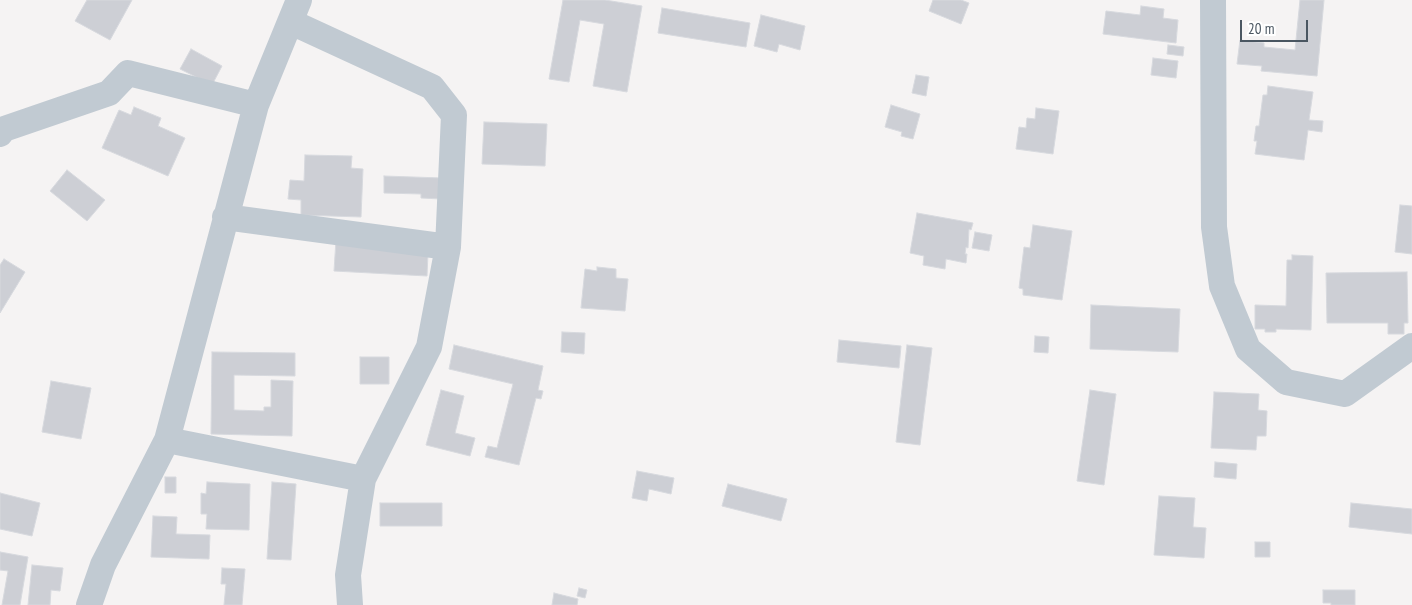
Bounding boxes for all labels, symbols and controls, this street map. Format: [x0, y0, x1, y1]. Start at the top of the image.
scale bar [1242, 10, 1310, 42]
text: 20 m [1248, 19, 1274, 38]

